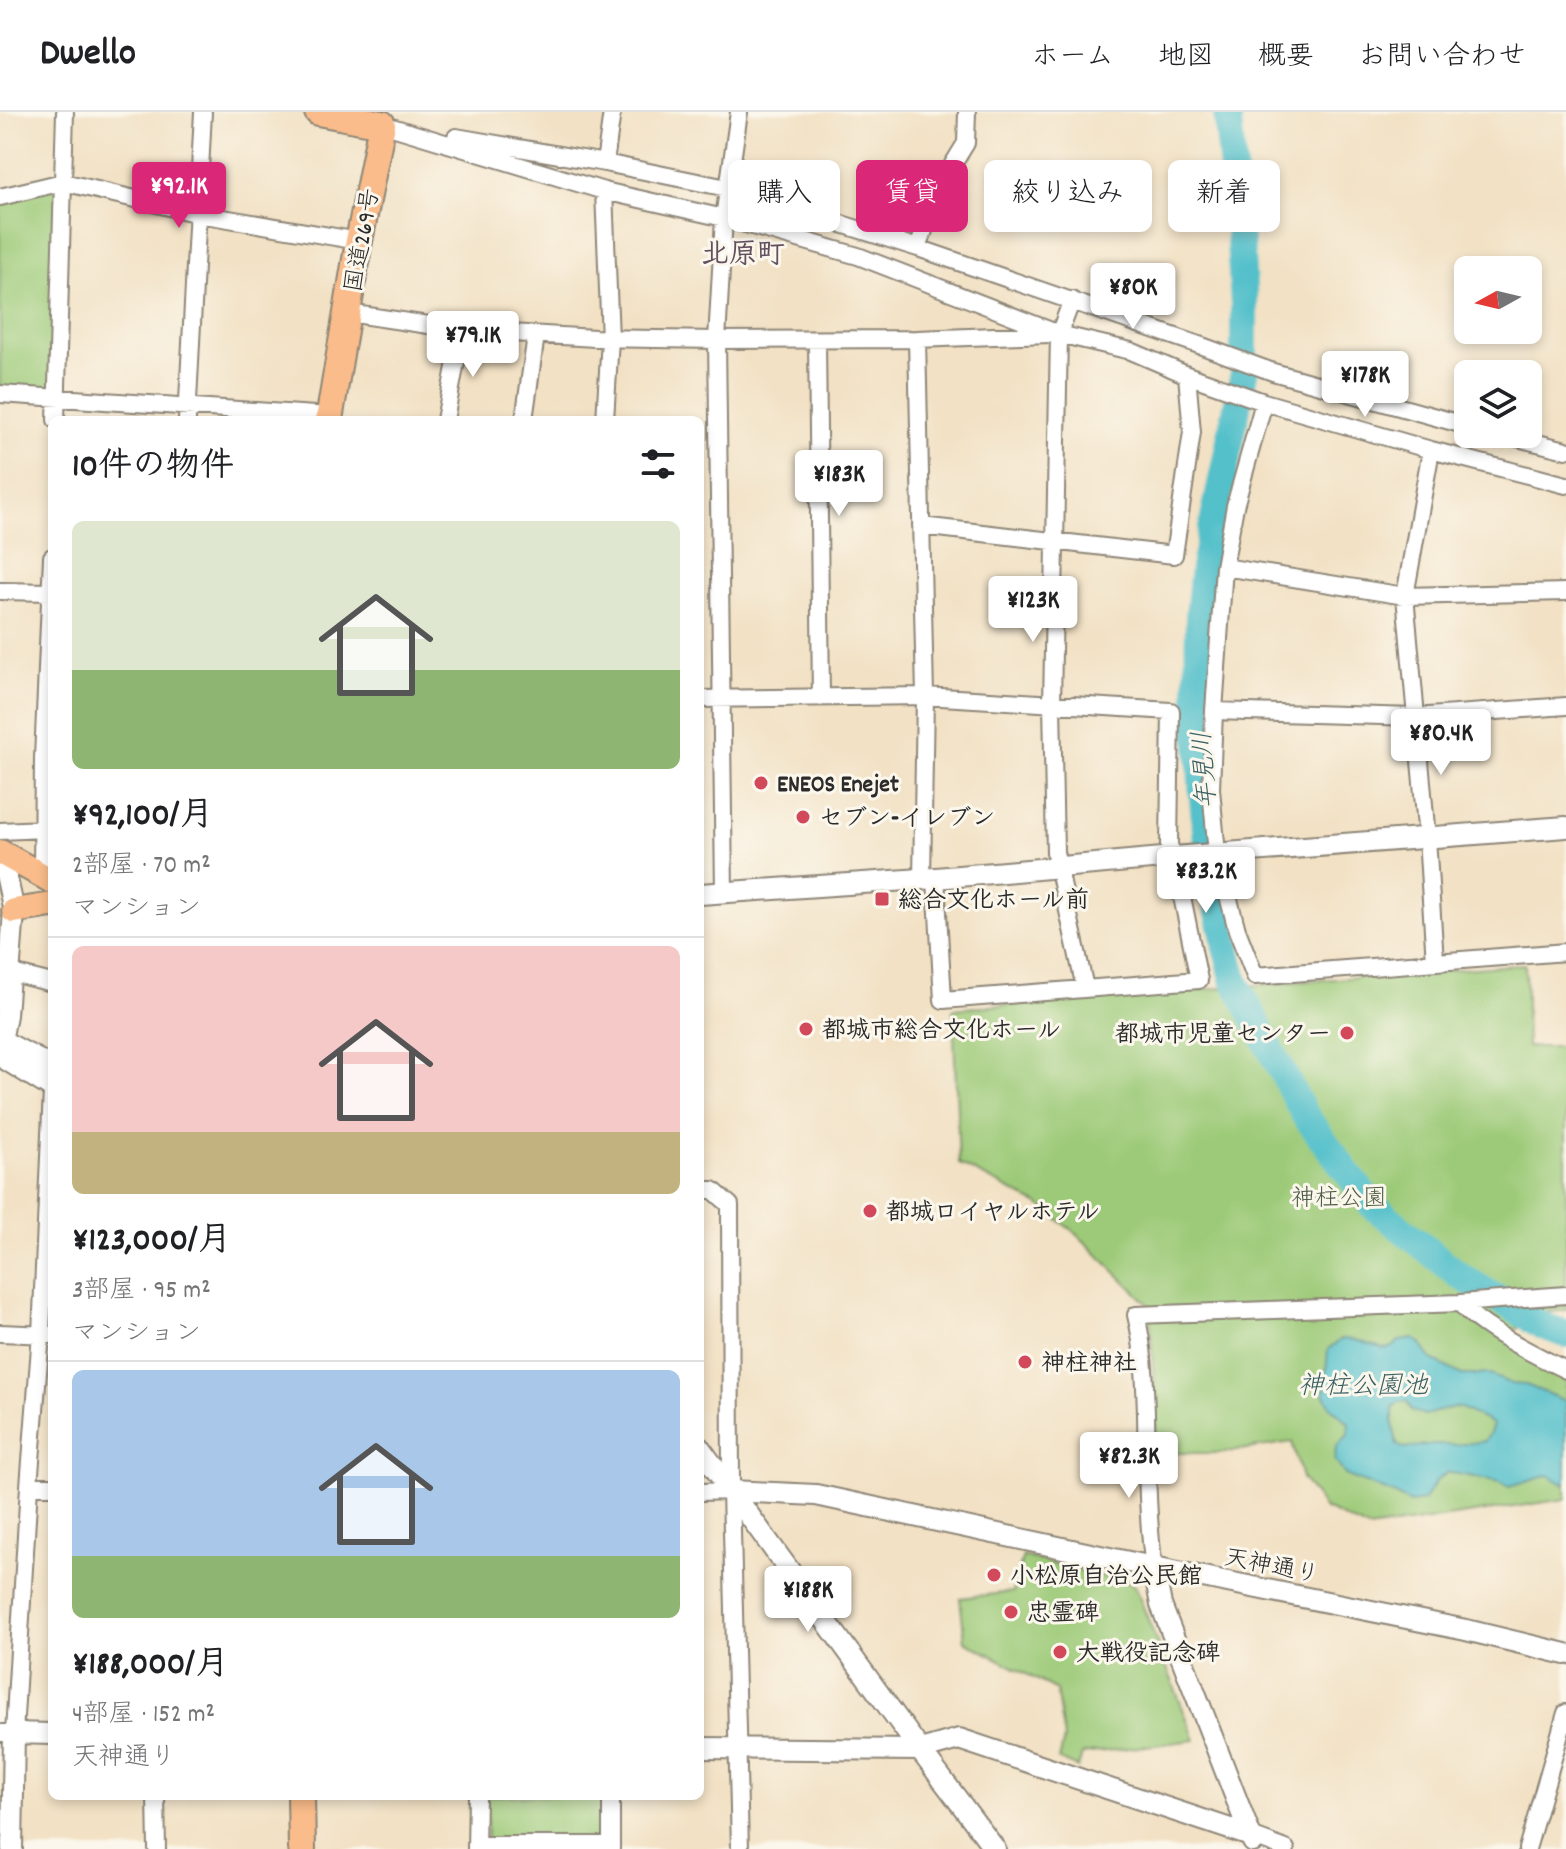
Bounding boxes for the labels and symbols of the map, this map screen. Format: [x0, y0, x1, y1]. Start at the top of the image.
pin: ¥92.1K [114, 162, 244, 230]
street label: 国道269号 [338, 186, 390, 295]
district label: 北原町 [701, 237, 785, 277]
north arrow [1454, 256, 1542, 344]
pin: ¥80K [1086, 263, 1180, 331]
pin: ¥79.1K [408, 311, 538, 379]
pin: ¥178K [1309, 351, 1421, 419]
pin: ¥183K [783, 450, 895, 518]
pin: ¥123K [977, 576, 1089, 644]
pin: ¥80.4K [1376, 709, 1506, 777]
water label: 年見川 [1185, 730, 1228, 810]
place label: ENEOS Enejet [777, 769, 899, 803]
marker: ENEOS Enejet [752, 774, 770, 792]
place label: セブン-イレブン [819, 803, 995, 837]
marker: セブン-イレブン [794, 808, 812, 826]
pin: ¥83.2K [1141, 847, 1271, 915]
place label: 総合文化ホール前 [898, 885, 1089, 919]
marker: 総合文化ホール前 [873, 890, 891, 908]
place label: 都城市総合文化ホール [822, 1015, 1061, 1049]
place label: 都城市児童センター [1115, 1019, 1331, 1053]
marker: 都城市総合文化ホール [797, 1020, 815, 1038]
marker: 都城市児童センター [1338, 1024, 1356, 1042]
park label: 神柱公園 [1291, 1183, 1387, 1217]
place label: 都城ロイヤルホテル [886, 1197, 1100, 1231]
marker: 都城ロイヤルホテル [861, 1202, 879, 1220]
place label: 神柱神社 [1041, 1348, 1137, 1382]
marker: 神柱神社 [1016, 1353, 1034, 1371]
water label: 神柱公園池 [1298, 1369, 1429, 1406]
pin: ¥82.3K [1064, 1432, 1194, 1500]
street label: 天神通り [1221, 1542, 1322, 1594]
place label: 小松原自治公民館 [1010, 1561, 1202, 1595]
pin: ¥188K [752, 1566, 864, 1634]
marker: 小松原自治公民館 [985, 1566, 1003, 1584]
place label: 忠霊碑 [1027, 1598, 1099, 1632]
marker: 忠霊碑 [1002, 1603, 1020, 1621]
place label: 大戦役記念碑 [1076, 1638, 1220, 1672]
marker: 大戦役記念碑 [1051, 1643, 1069, 1661]

